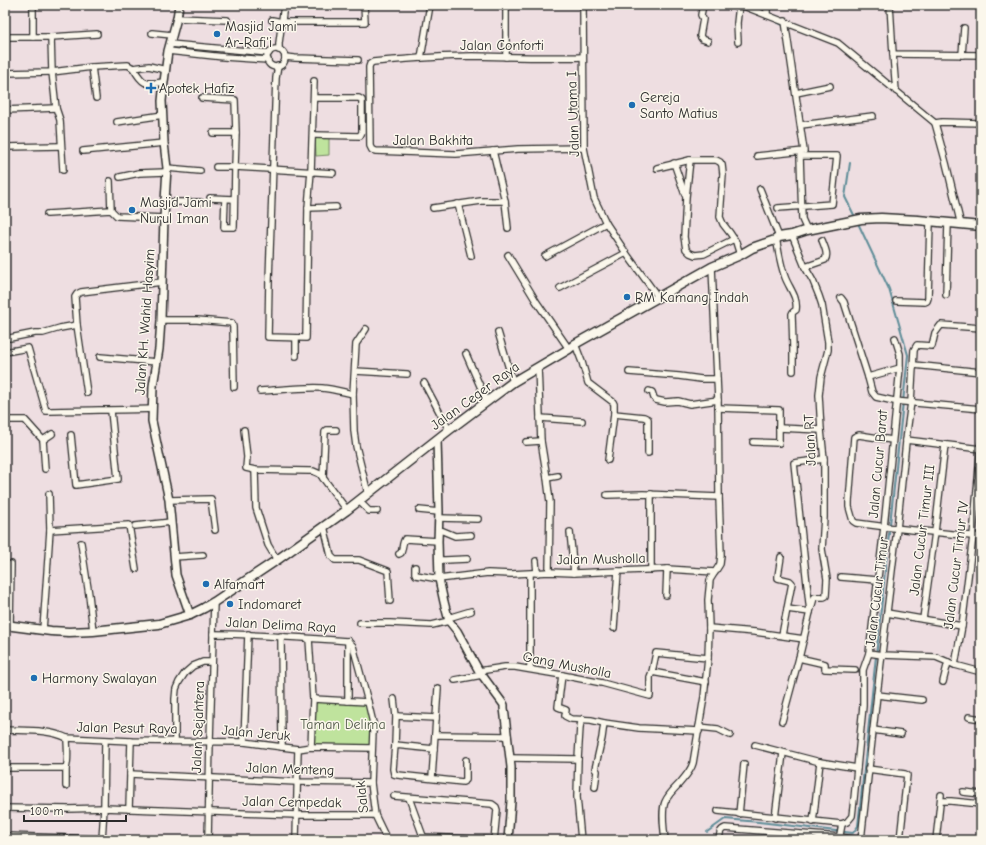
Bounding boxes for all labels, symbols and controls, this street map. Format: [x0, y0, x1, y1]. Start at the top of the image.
place label: Masjid Jami Ar-Rafi'i [225, 18, 297, 51]
marker: Masjid Jami Ar-Rafi'i [212, 29, 222, 39]
street label: Jalan Conforti [460, 37, 544, 54]
street label: Jalan Utama I [563, 71, 583, 157]
place label: Apotek Hafiz [159, 80, 234, 97]
marker: Apotek Hafiz [146, 83, 156, 93]
place label: Gereja Santo Matius [640, 89, 718, 122]
marker: Gereja Santo Matius [627, 100, 637, 110]
street label: Jalan Bakhita [393, 132, 473, 149]
place label: Masjid Jami Nurul Iman [140, 194, 212, 227]
marker: Masjid Jami Nurul Iman [127, 205, 137, 215]
street label: Jalan KH. Wahid Hasyim [131, 248, 159, 396]
place label: RM Kamang Indah [635, 289, 749, 306]
marker: RM Kamang Indah [622, 292, 632, 302]
street label: Jalan Ceger Raya [427, 358, 523, 434]
street label: Jalan Cucur Barat [865, 408, 891, 519]
street label: Jalan RT [800, 413, 820, 466]
street label: Jalan Cucur Timur III [906, 463, 938, 597]
street label: Jalan Cucur Timur IV [940, 500, 972, 630]
street label: Jalan Cucur Timur [862, 535, 892, 648]
street label: Jalan Musholla [556, 550, 646, 568]
place label: Alfamart [214, 576, 265, 593]
marker: Alfamart [201, 579, 211, 589]
place label: Indomaret [238, 596, 302, 613]
marker: Indomaret [225, 599, 235, 609]
street label: Jalan Delima Raya [225, 614, 337, 636]
street label: Gang Musholla [521, 648, 613, 682]
place label: Harmony Swalayan [42, 670, 157, 687]
marker: Harmony Swalayan [29, 673, 39, 683]
street label: Jalan Sejahtera [188, 681, 208, 773]
park label: Taman Delima [300, 716, 386, 733]
street label: Jalan Pesut Raya [76, 719, 178, 737]
street label: Jalan Jeruk [221, 722, 291, 745]
street label: Jalan Menteng [245, 759, 335, 779]
street label: Salak [352, 780, 372, 814]
street label: Jalan Cempedak [242, 793, 342, 811]
scale bar [24, 797, 126, 823]
text: 100 m [30, 804, 63, 818]

